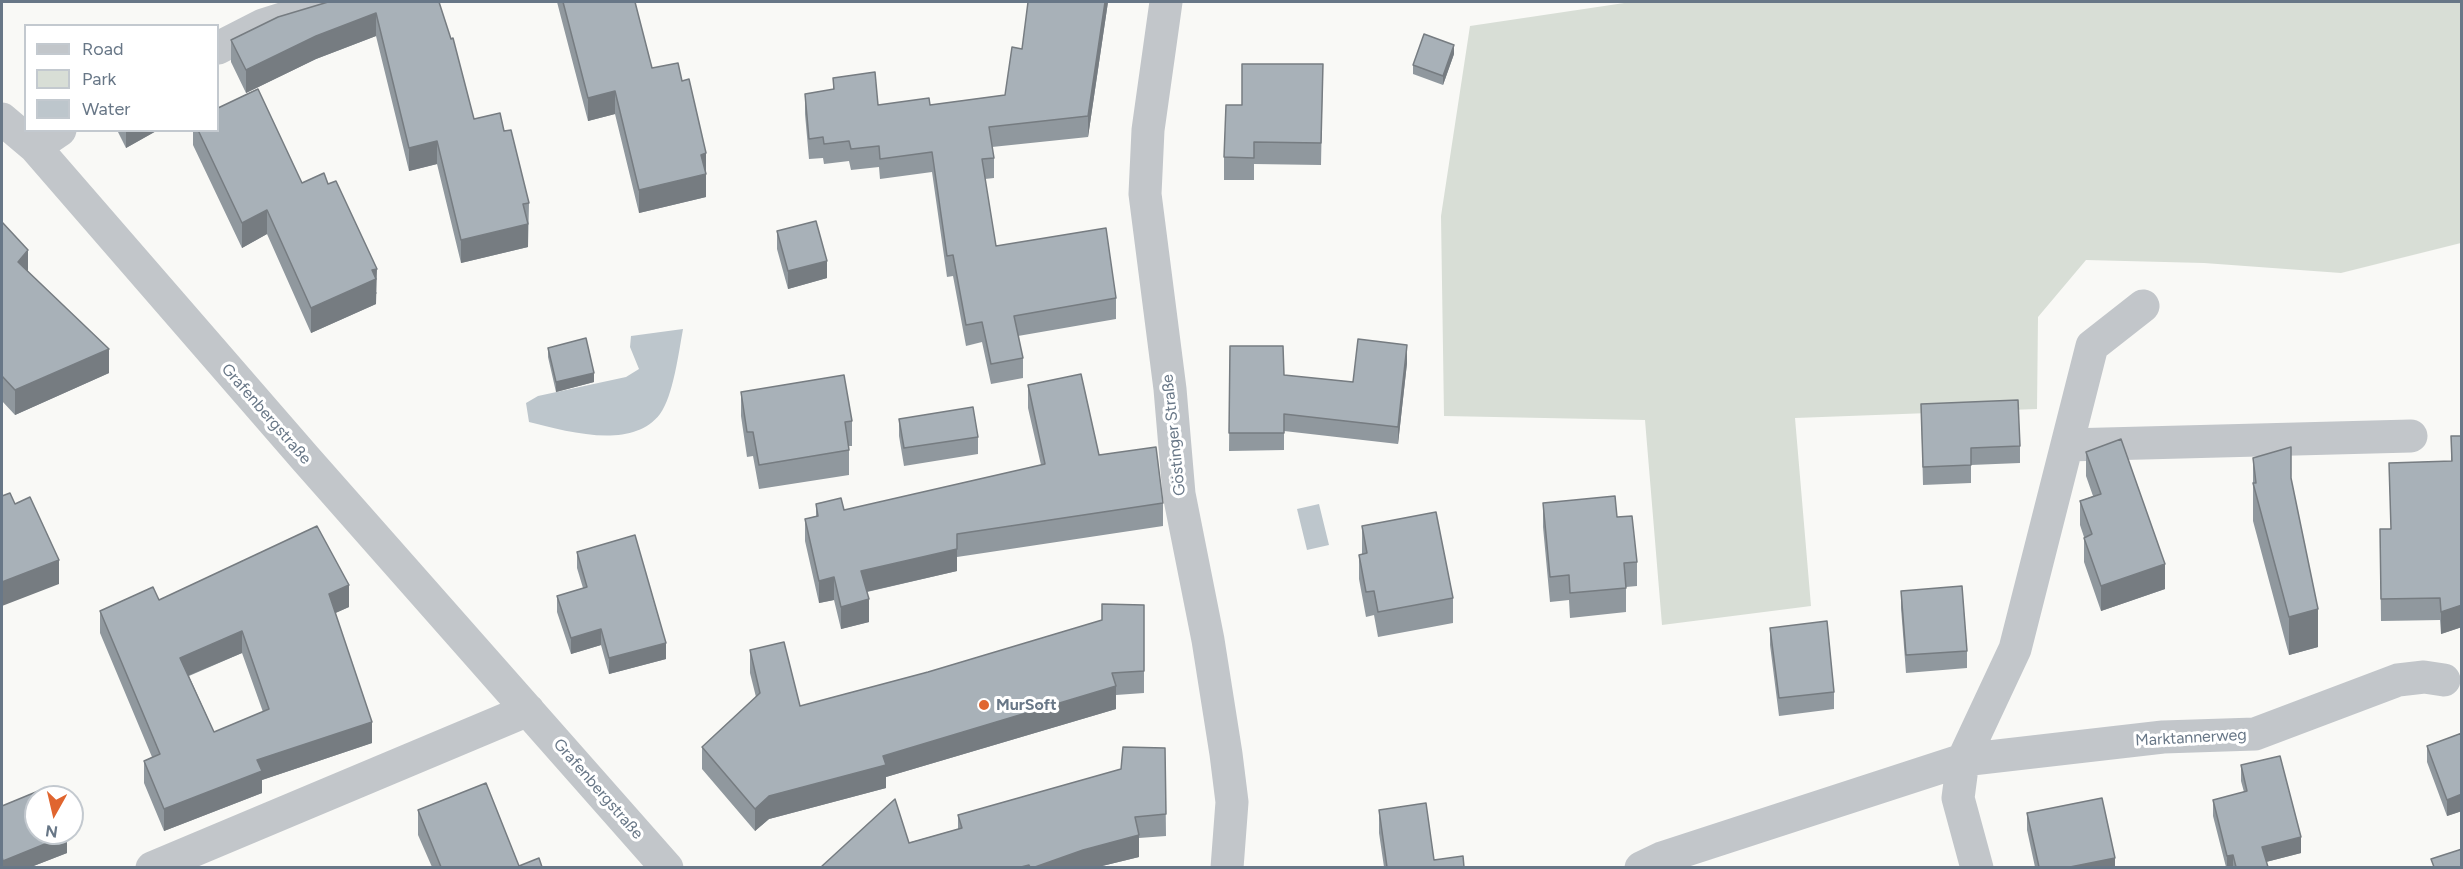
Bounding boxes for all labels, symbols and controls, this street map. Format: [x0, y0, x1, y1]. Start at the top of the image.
legend [24, 24, 219, 132]
text: Road [82, 38, 123, 60]
text: Park [82, 68, 116, 90]
text: Water [82, 98, 130, 120]
street label: Grafenbergstraße [217, 360, 315, 468]
street label: Göstinger Straße [1158, 373, 1190, 497]
place label: MurSoft [996, 695, 1057, 715]
marker: MurSoft [977, 698, 991, 712]
street label: Marktannerweg [2135, 725, 2247, 751]
street label: Grafenbergstraße [549, 735, 647, 843]
north arrow [24, 785, 84, 845]
text: N [44, 821, 59, 842]

